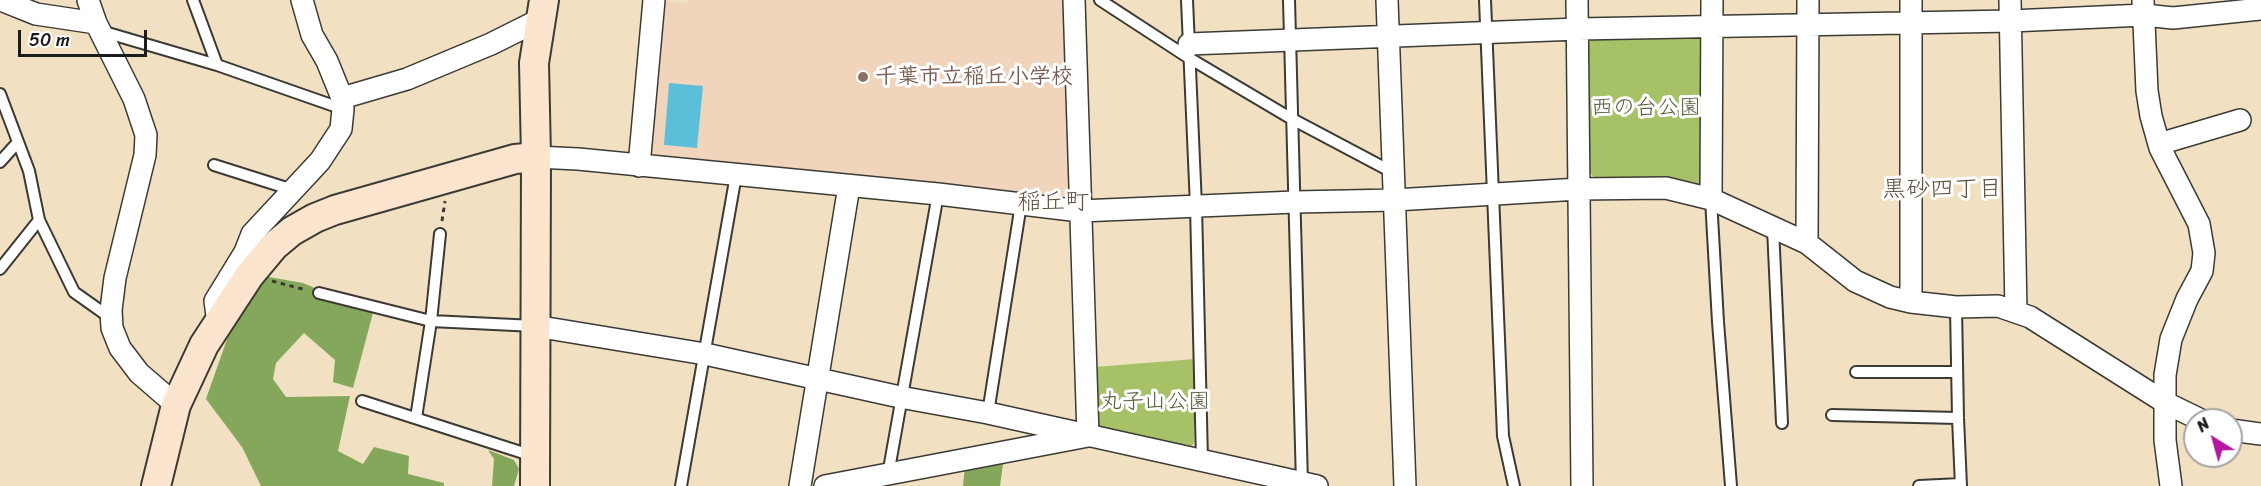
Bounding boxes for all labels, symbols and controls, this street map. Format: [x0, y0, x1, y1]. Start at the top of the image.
scale bar [21, 18, 150, 56]
text: 50 m [29, 24, 70, 56]
place label: 千葉市立稲丘小学校 [875, 64, 1073, 90]
marker: 千葉市立稲丘小学校 [856, 70, 870, 84]
park label: 西の台公園 [1591, 95, 1701, 121]
district label: 黒砂四丁目 [1882, 176, 2002, 204]
district label: 稲丘町 [1017, 189, 1089, 217]
park label: 丸子山公園 [1100, 389, 1210, 415]
north arrow [2183, 408, 2243, 468]
text: N [2190, 410, 2216, 440]

